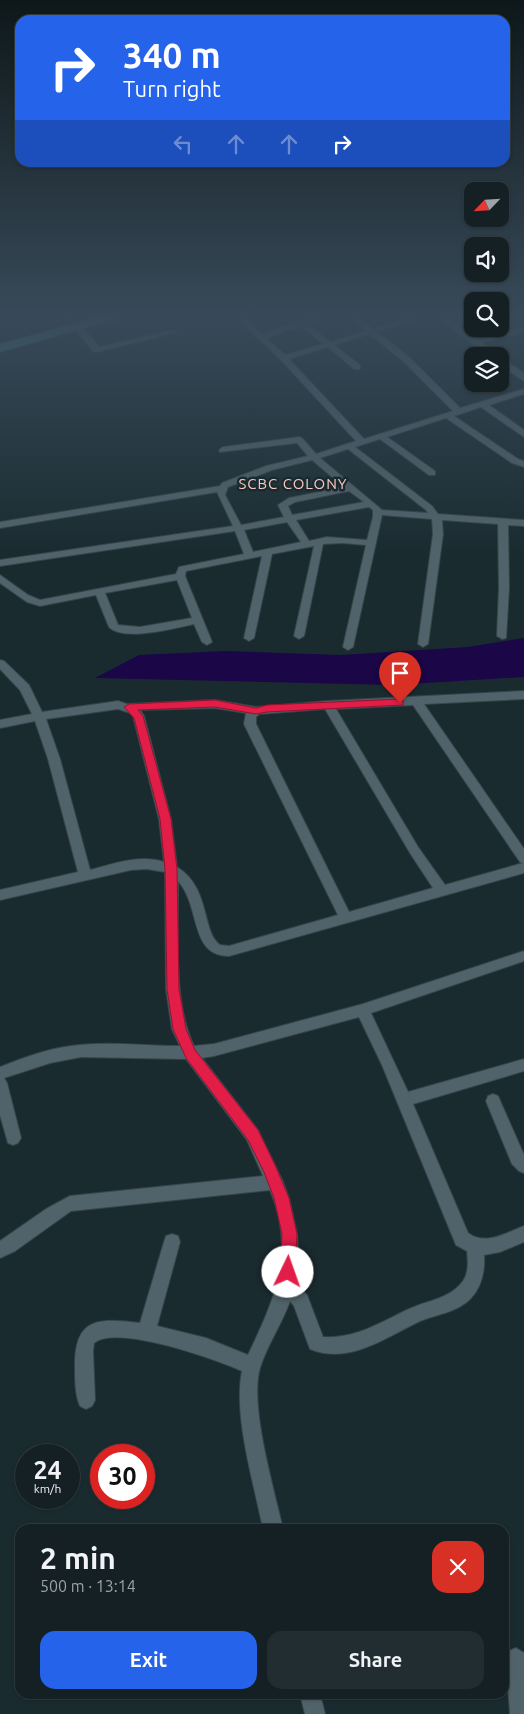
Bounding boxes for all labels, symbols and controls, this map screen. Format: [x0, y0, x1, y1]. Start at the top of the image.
icon: right [40, 35, 105, 100]
text: 340 m [123, 35, 221, 75]
text: Turn right [123, 76, 221, 101]
icon: left [169, 130, 197, 158]
icon: ahead [222, 130, 250, 158]
icon: ahead [275, 130, 303, 158]
icon: right [328, 130, 356, 158]
north arrow [464, 182, 509, 228]
map controls [464, 182, 509, 392]
button: sound [464, 237, 509, 282]
button: search [464, 292, 509, 337]
button: layers [464, 347, 509, 392]
district label: SCBC COLONY [238, 475, 348, 492]
pin [379, 652, 421, 703]
icon: arrive [386, 659, 414, 687]
position arrow [261, 1245, 313, 1297]
speed limit sign: 30 [90, 1444, 155, 1509]
text: 24 [33, 1456, 62, 1484]
text: km/h [34, 1482, 61, 1495]
text: 2 min [40, 1541, 116, 1575]
button: close [432, 1541, 484, 1593]
text: 500 m · 13:14 [40, 1577, 136, 1595]
button: Exit [40, 1631, 257, 1689]
button: Share [267, 1631, 484, 1689]

